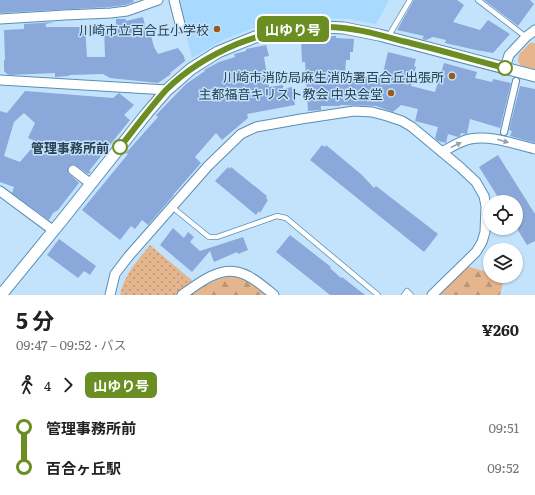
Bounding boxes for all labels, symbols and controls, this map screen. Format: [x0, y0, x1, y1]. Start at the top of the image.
line badge: 山ゆり号 [265, 16, 321, 42]
text: 山ゆり号 [265, 19, 321, 39]
place label: 川崎市立百合丘小学校 [79, 20, 209, 39]
marker: 川崎市立百合丘小学校 [212, 24, 222, 34]
unlabelled marker [497, 60, 513, 76]
place label: 川崎市消防局麻生消防署百合丘出張所 [223, 67, 444, 86]
marker: 川崎市消防局麻生消防署百合丘出張所 [447, 71, 457, 81]
place label: 主都福音キリスト教会 中央会堂 [198, 84, 383, 103]
marker: 主都福音キリスト教会 中央会堂 [386, 88, 396, 98]
place label: 管理事務所前 [31, 138, 109, 157]
one-way arrow [497, 138, 509, 144]
marker: 管理事務所前 [112, 139, 128, 155]
one-way arrow [450, 142, 462, 148]
map controls [483, 195, 523, 283]
button: locate [483, 195, 523, 235]
button: layers [483, 243, 523, 283]
text: 5 分 [16, 303, 54, 336]
text: ¥260 [482, 318, 519, 341]
text: 09:47 – 09:52 · バス [16, 335, 127, 354]
icon: walk [16, 374, 38, 396]
icon: forward [57, 374, 79, 396]
text: 山ゆり号 [93, 375, 149, 395]
text: 4 [44, 376, 51, 395]
text: 管理事務所前 [46, 416, 136, 439]
text: 09:51 [488, 418, 519, 437]
text: 百合ヶ丘駅 [46, 456, 121, 479]
text: 09:52 [487, 458, 519, 477]

